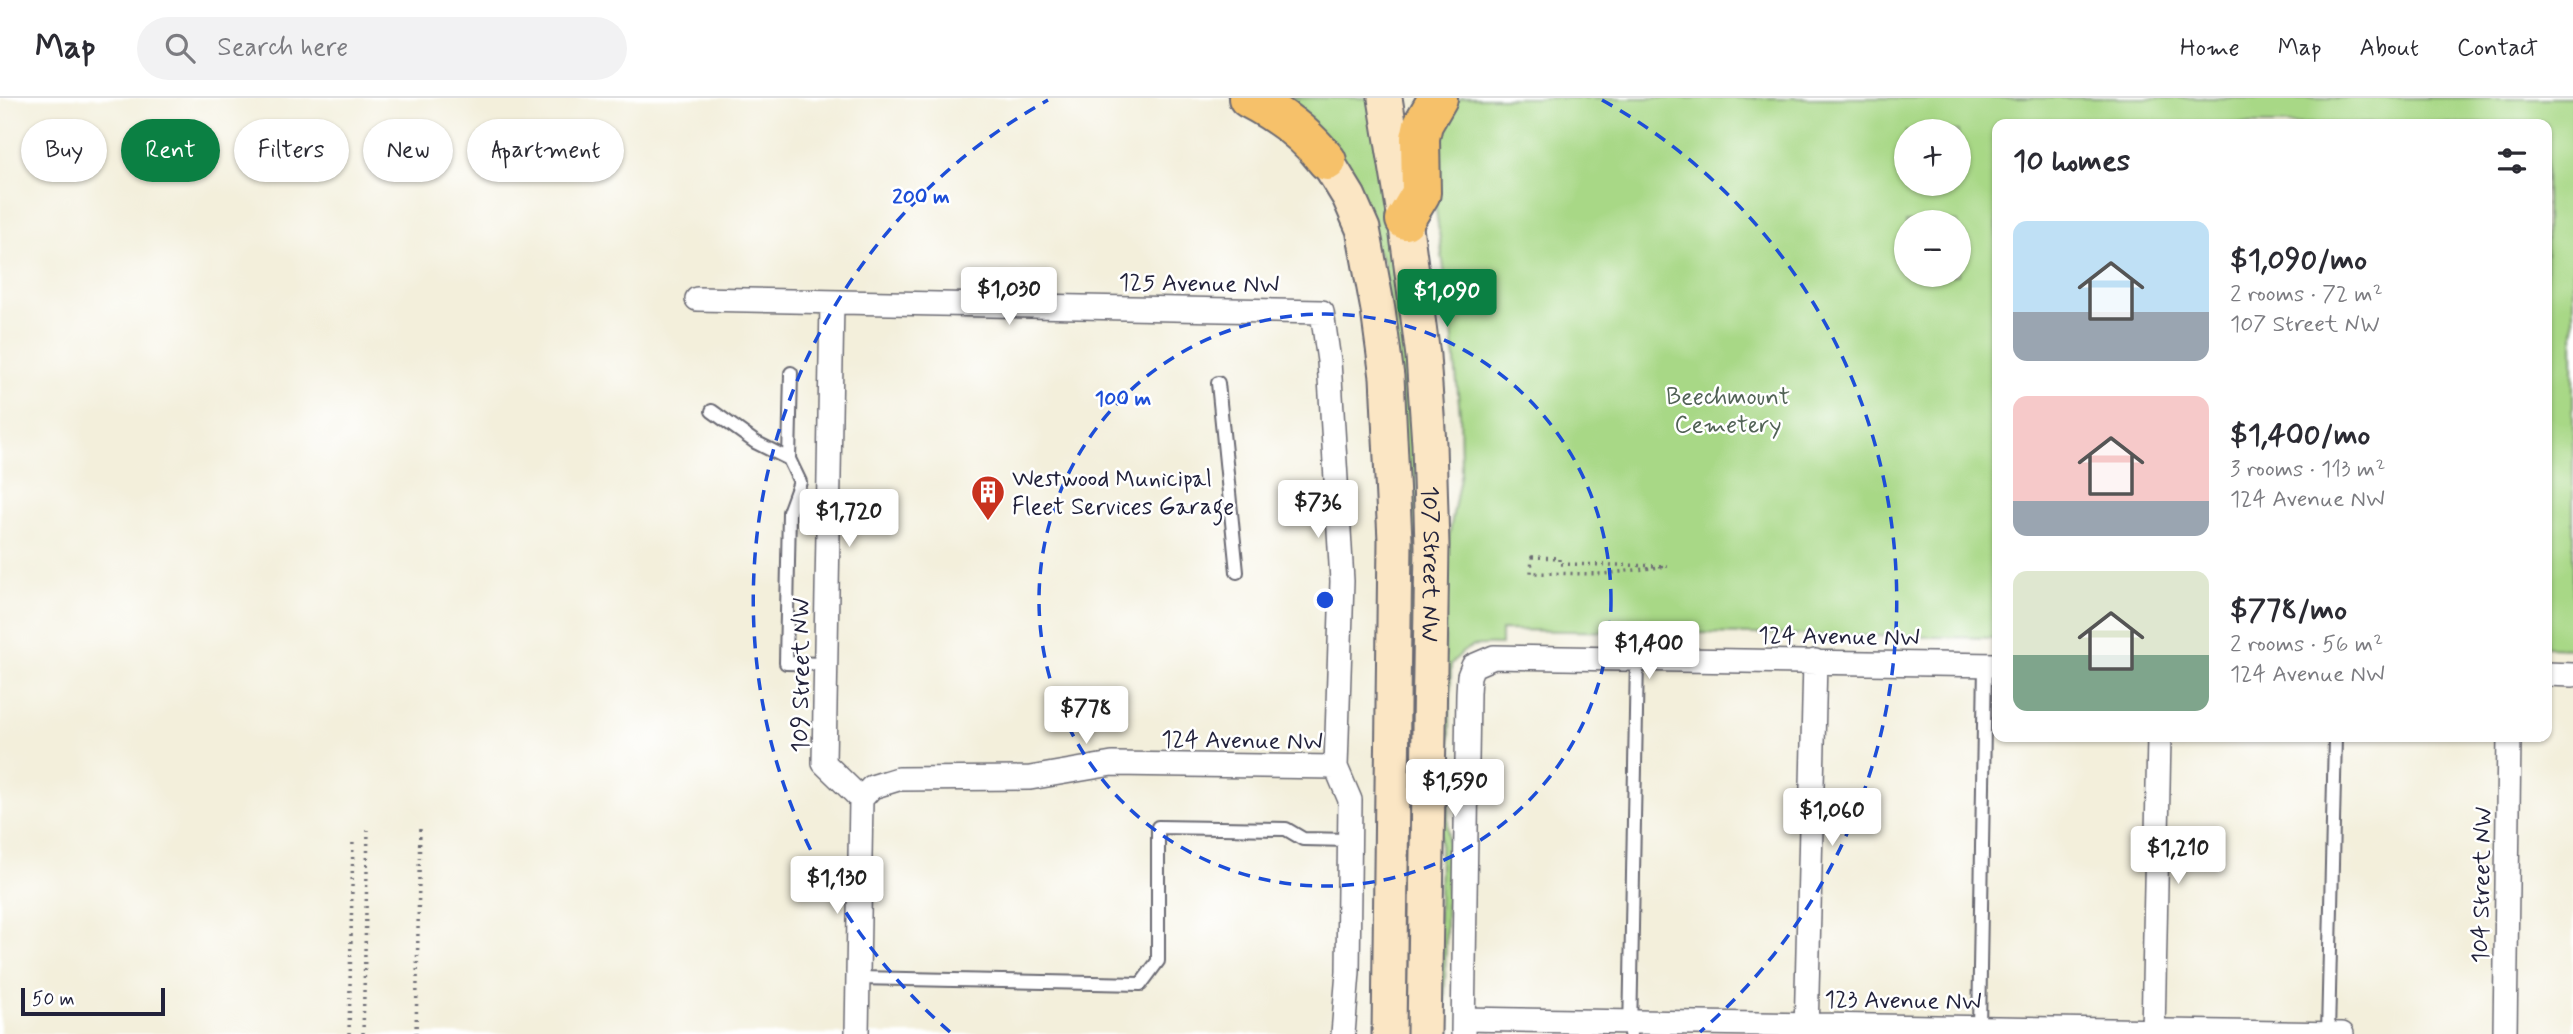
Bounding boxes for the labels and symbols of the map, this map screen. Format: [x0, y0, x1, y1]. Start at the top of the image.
text: 200 m [892, 183, 950, 211]
pin: $1,030 [952, 268, 1066, 327]
street label: 125 Avenue NW [1118, 268, 1280, 301]
pin: $1,090 [1390, 270, 1504, 329]
park label: Beechmount Cemetery [1666, 382, 1790, 441]
text: 100 m [1095, 385, 1151, 413]
place label: Westwood Municipal Fleet Services Garage [1012, 464, 1234, 526]
building icon: Westwood Municipal Fleet Services Garage [969, 473, 1007, 522]
pin: $736 [1277, 480, 1359, 540]
street label: 107 Street NW [1413, 485, 1446, 642]
pin: $1,720 [792, 490, 906, 549]
centre of rings [1313, 588, 1337, 612]
street label: 109 Street NW [786, 597, 817, 753]
street label: 124 Avenue NW [1758, 621, 1920, 654]
pin: $1,400 [1592, 622, 1706, 681]
pin: $778 [1045, 686, 1127, 746]
street label: 124 Avenue NW [1161, 725, 1323, 758]
pin: $1,590 [1398, 760, 1512, 819]
pin: $1,060 [1775, 788, 1889, 848]
street label: 104 Street NW [2466, 806, 2499, 964]
pin: $1,210 [2121, 826, 2235, 886]
pin: $1,130 [780, 856, 894, 916]
scale bar [21, 985, 164, 1017]
street label: 123 Avenue NW [1824, 985, 1982, 1018]

